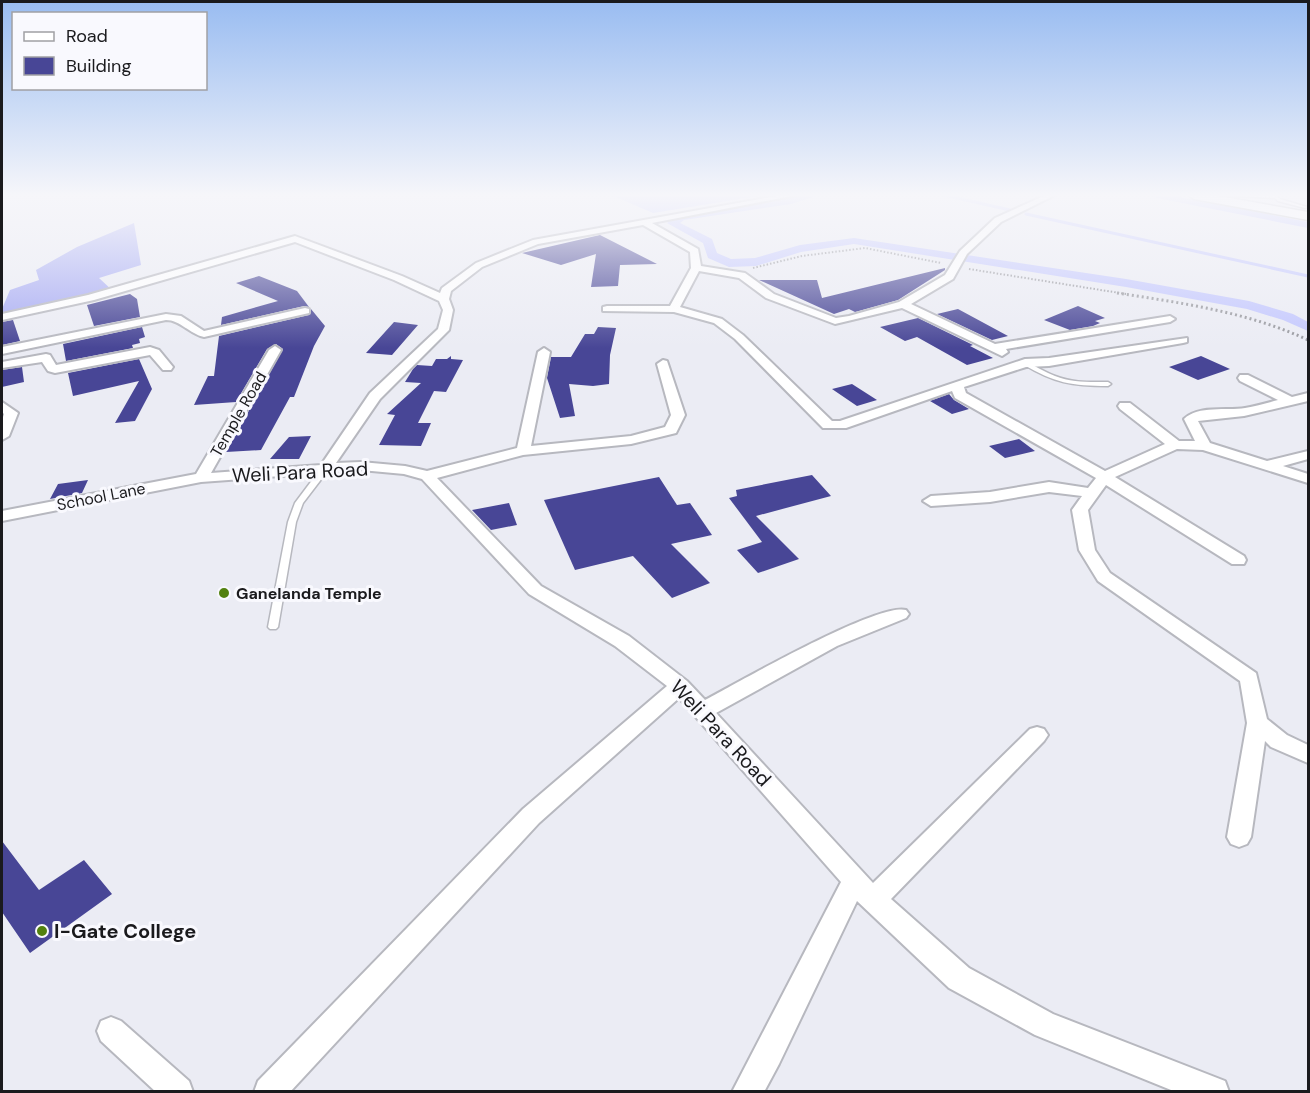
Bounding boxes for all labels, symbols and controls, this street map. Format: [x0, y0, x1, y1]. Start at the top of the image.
legend [12, 12, 207, 90]
text: Road [66, 24, 108, 48]
text: Building [66, 54, 131, 78]
street label: Temple Road [206, 368, 271, 461]
street label: Weli Para Road [231, 455, 369, 489]
street label: School Lane [55, 478, 147, 515]
place label: Ganelanda Temple [236, 583, 382, 604]
marker: Ganelanda Temple [217, 586, 231, 600]
street label: Weli Para Road [665, 674, 777, 792]
place label: I-Gate College [54, 918, 196, 944]
marker: I-Gate College [35, 924, 49, 938]

